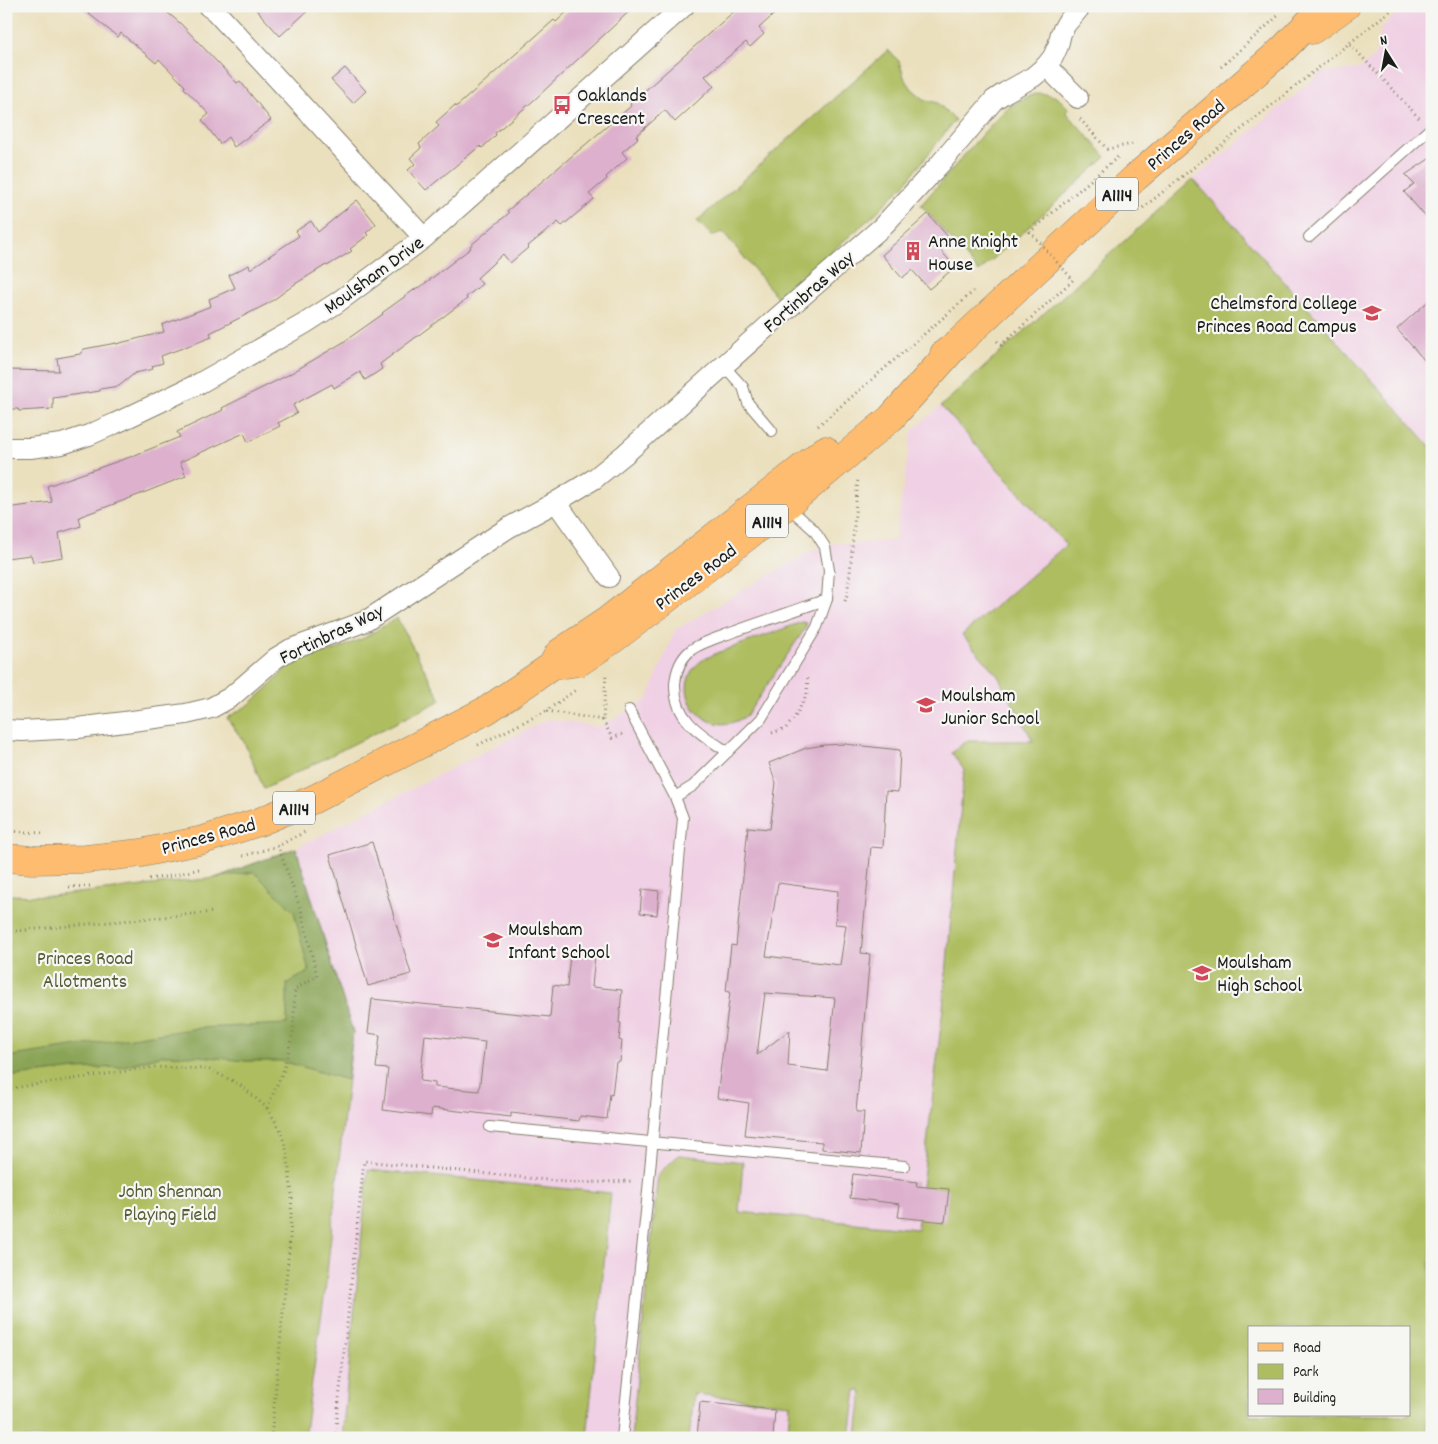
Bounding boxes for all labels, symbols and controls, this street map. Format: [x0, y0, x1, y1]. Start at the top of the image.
north arrow [1360, 28, 1410, 78]
text: N [1379, 31, 1389, 52]
place label: Oaklands Crescent [577, 83, 647, 134]
bus stop icon: Oaklands Crescent [551, 94, 573, 116]
street label: Princes Road [1141, 94, 1233, 179]
road number: A1114 [1096, 178, 1138, 210]
place label: Anne Knight House [928, 229, 1018, 280]
street label: Moulsham Drive [319, 230, 431, 322]
building icon: Anne Knight House [902, 240, 924, 262]
street label: Fortinbras Way [758, 245, 862, 341]
place label: Chelmsford College Princes Road Campus [1197, 291, 1357, 342]
school or university icon: Chelmsford College Princes Road Campus [1361, 302, 1383, 324]
road number: A1114 [746, 504, 788, 538]
street label: Princes Road [650, 538, 744, 619]
street label: Fortinbras Way [275, 598, 390, 673]
place label: Moulsham Junior School [941, 683, 1040, 734]
school or university icon: Moulsham Junior School [915, 694, 937, 716]
road number: A1114 [273, 791, 315, 824]
street label: Princes Road [158, 812, 259, 864]
place label: Moulsham Infant School [508, 917, 610, 968]
school or university icon: Moulsham Infant School [482, 929, 504, 951]
park label: Princes Road Allotments [37, 946, 133, 997]
place label: Moulsham High School [1217, 950, 1302, 1001]
school or university icon: Moulsham High School [1191, 962, 1213, 984]
park label: John Shennan Playing Field [118, 1179, 222, 1230]
legend [1248, 1326, 1410, 1416]
text: Road [1293, 1338, 1321, 1360]
text: Park [1293, 1362, 1319, 1384]
text: Building [1293, 1388, 1336, 1410]

